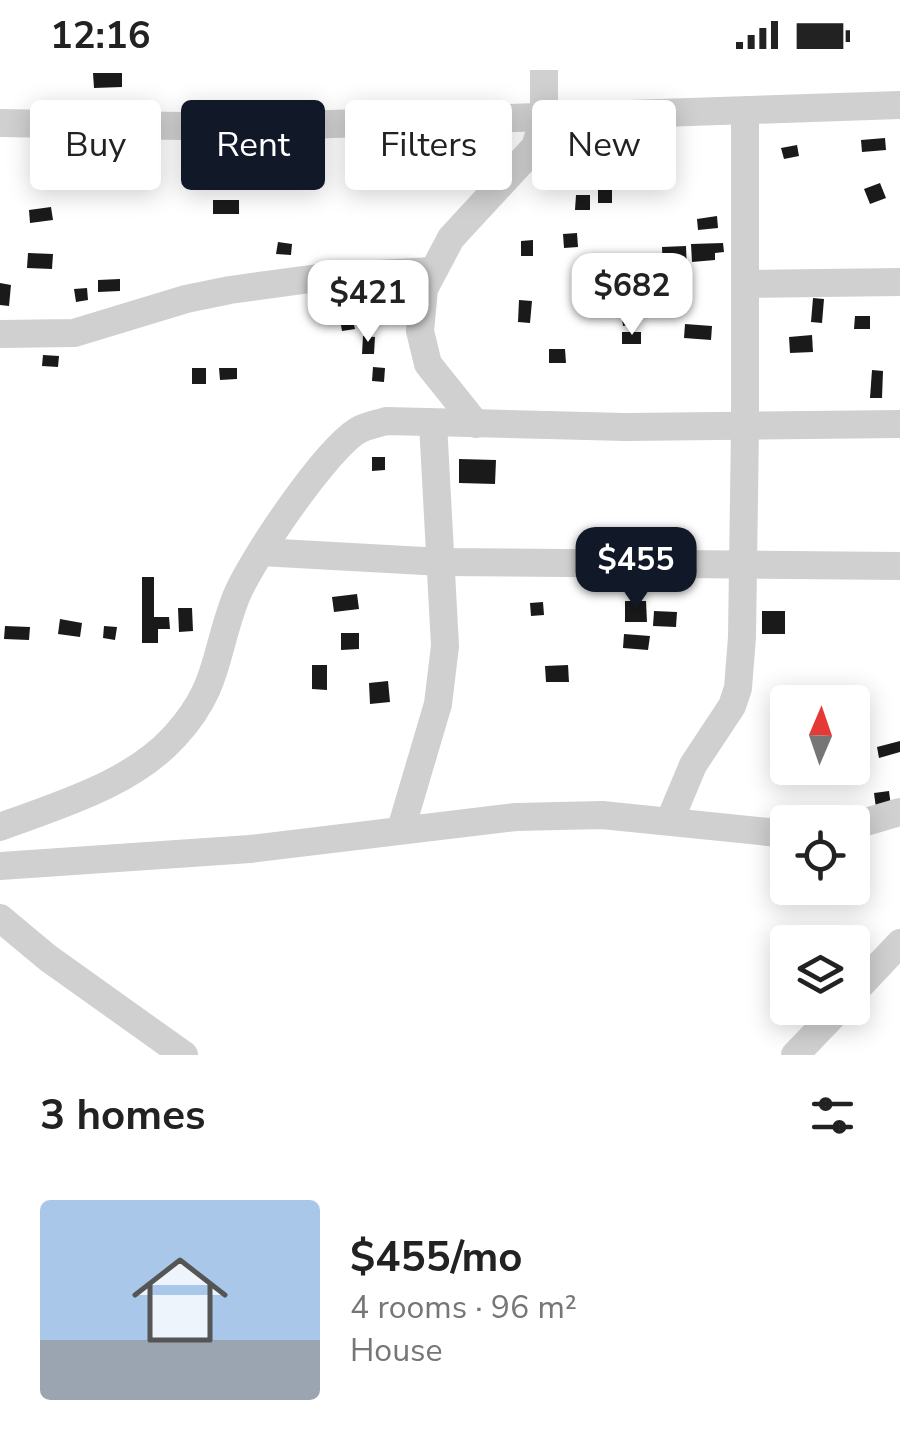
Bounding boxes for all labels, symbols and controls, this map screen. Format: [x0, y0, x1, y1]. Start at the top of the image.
text: 12:16 [50, 10, 151, 61]
chip: Buy [30, 100, 161, 190]
chip: Rent [181, 100, 325, 190]
chip: Filters [345, 100, 512, 190]
chip: New [532, 100, 676, 190]
pin: $682 [573, 253, 691, 338]
pin: $421 [309, 260, 427, 345]
text: $682 [594, 264, 670, 307]
text: $421 [330, 271, 406, 314]
pin: $455 [577, 527, 695, 612]
text: $455 [598, 538, 674, 581]
north arrow [770, 685, 870, 785]
map controls [770, 685, 870, 1025]
button: locate [770, 805, 870, 905]
button: layers [770, 925, 870, 1025]
text: 3 homes [40, 1087, 205, 1144]
icon: filters [805, 1088, 860, 1143]
text: $455/mo [350, 1229, 522, 1286]
icon: home [120, 1240, 240, 1360]
text: 4 rooms · 96 m² [350, 1286, 577, 1329]
text: House [350, 1329, 443, 1372]

